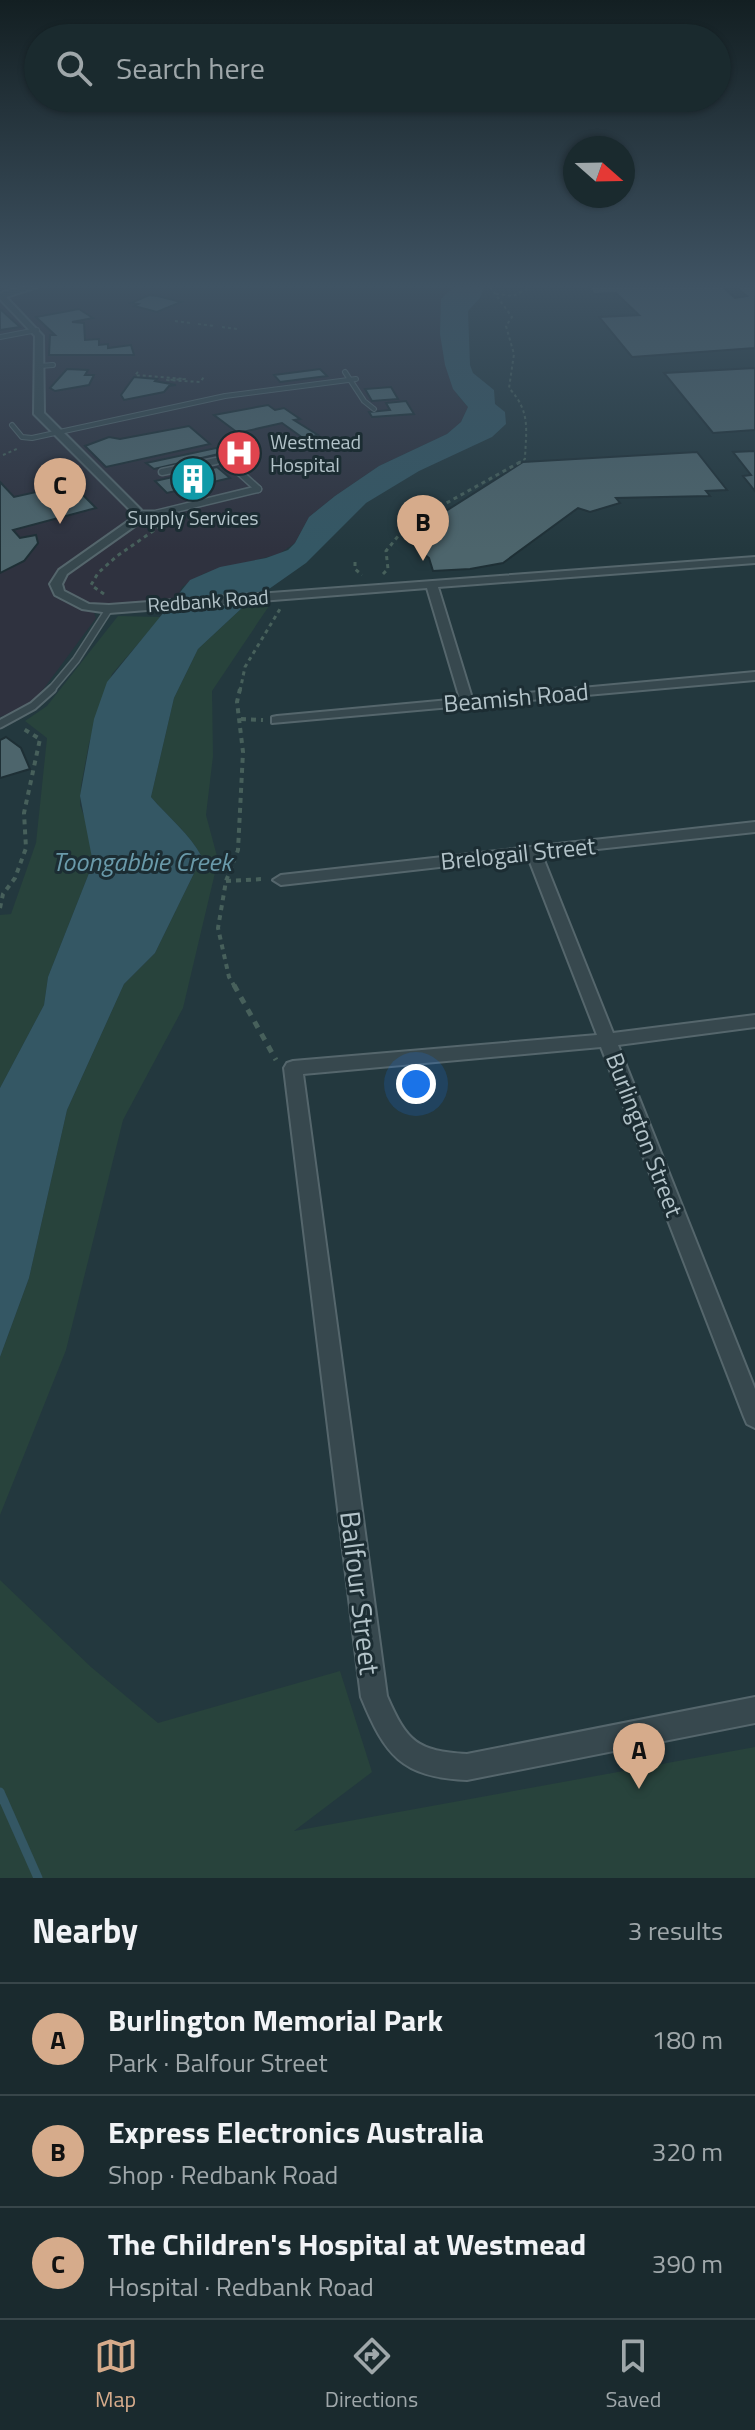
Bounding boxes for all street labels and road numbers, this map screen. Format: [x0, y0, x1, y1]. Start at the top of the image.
street label: Redbank Road [146, 581, 270, 620]
street label: Beamish Road [442, 673, 590, 721]
street label: Brelogail Street [439, 827, 598, 879]
street label: Burlington Street [597, 1047, 693, 1222]
street label: Balfour Street [329, 1509, 392, 1677]

